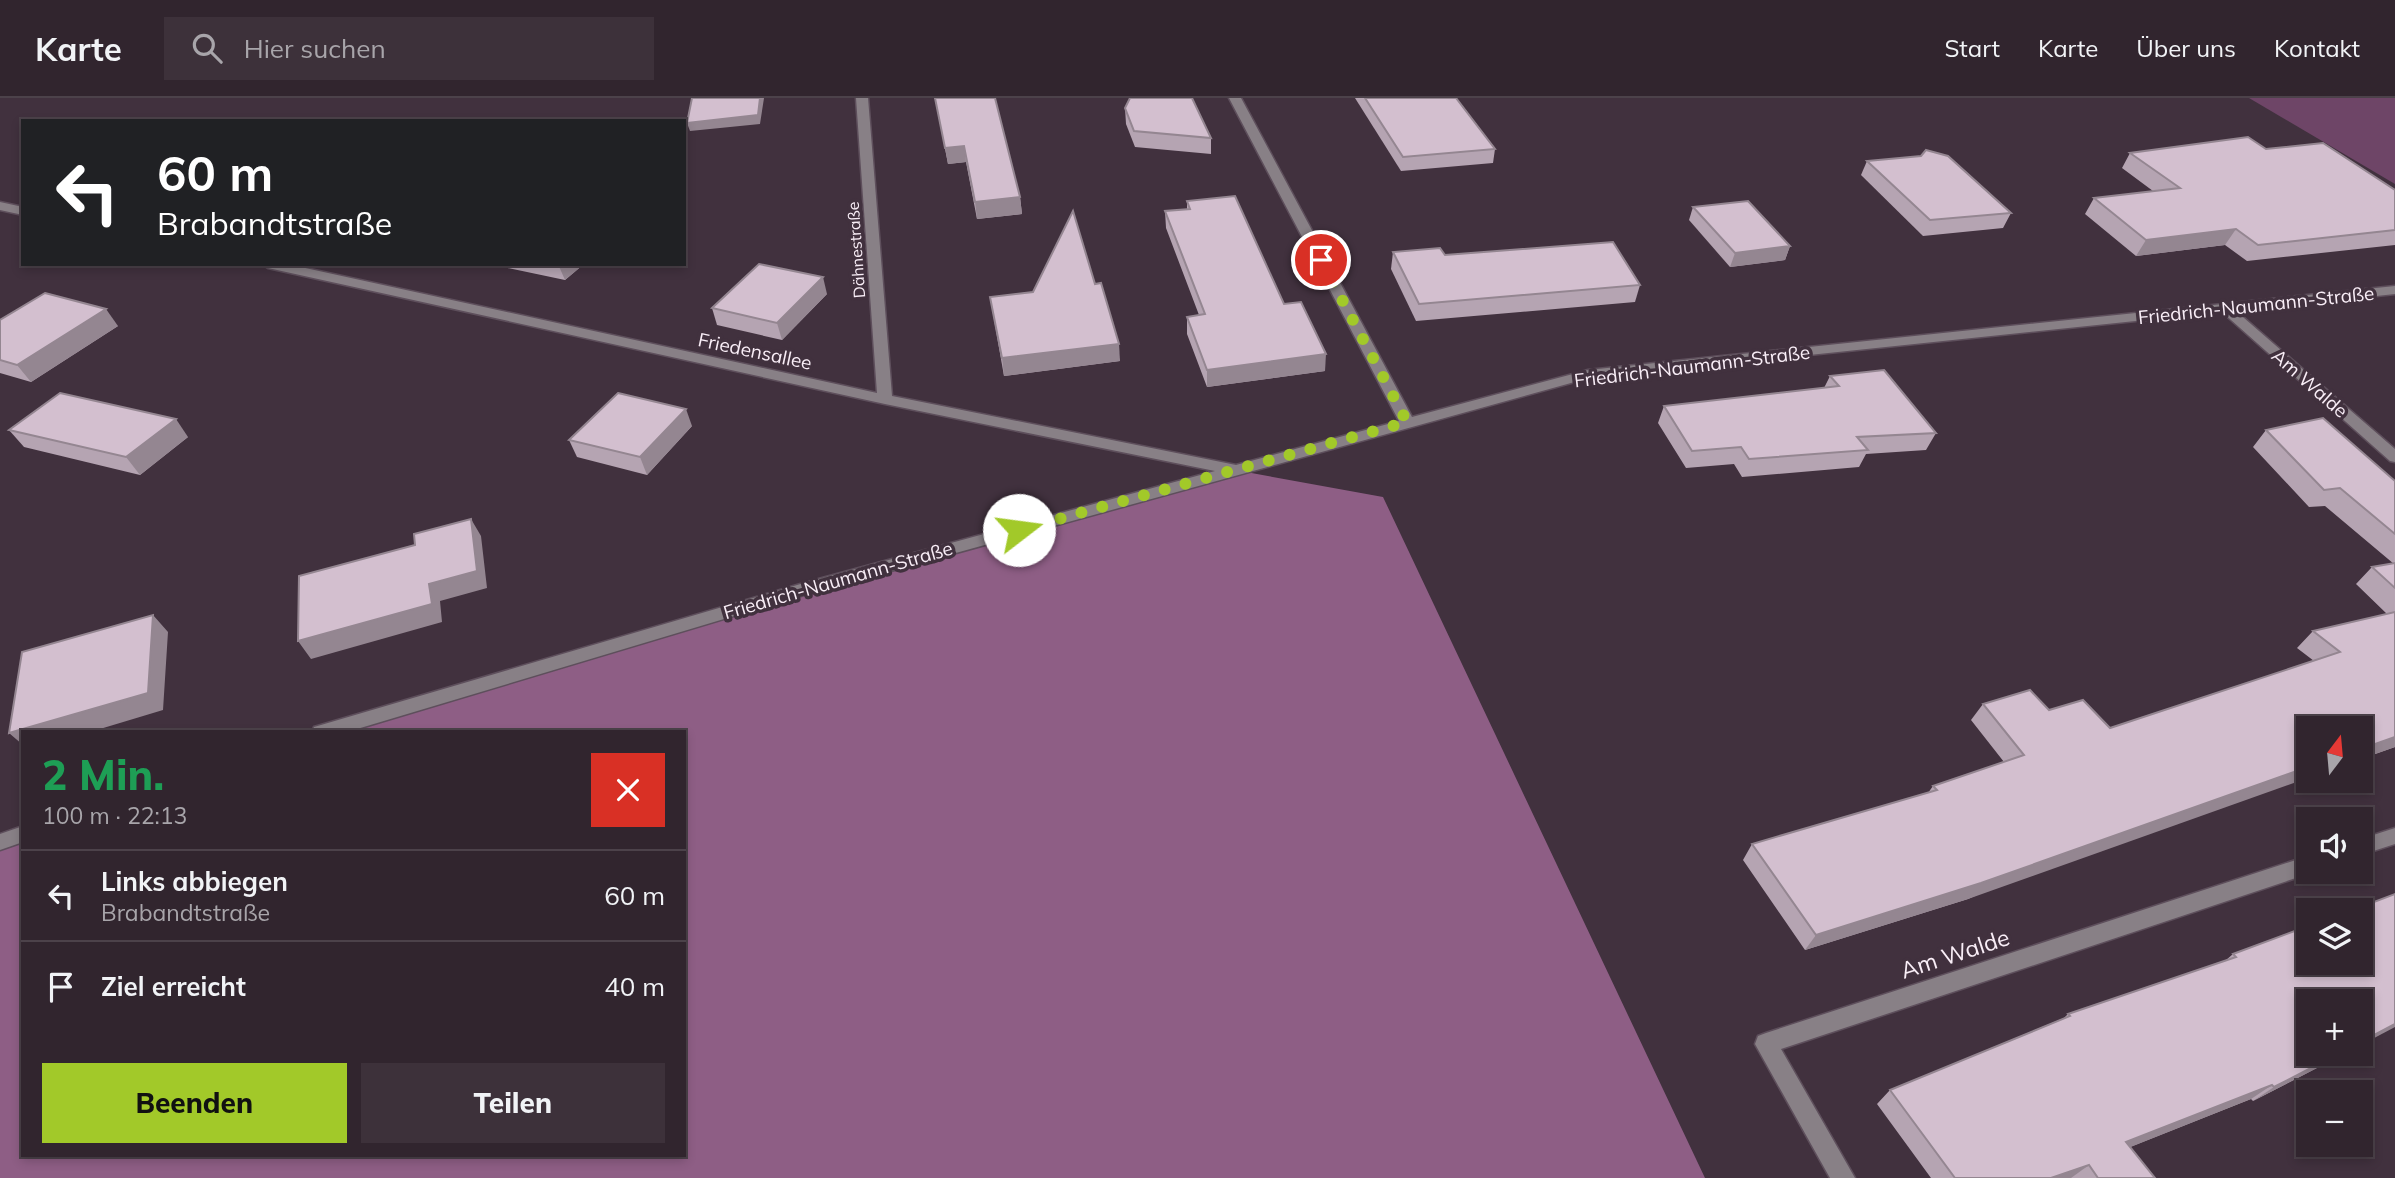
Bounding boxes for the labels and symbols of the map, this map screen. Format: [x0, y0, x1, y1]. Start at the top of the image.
street label: Dähnestraße [843, 201, 869, 299]
pin [1291, 230, 1351, 290]
street label: Friedrich-Naumann-Straße [2137, 281, 2375, 329]
street label: Friedensallee [696, 327, 814, 375]
street label: Friedrich-Naumann-Straße [1573, 340, 1811, 392]
street label: Am Walde [2267, 343, 2353, 423]
position arrow [982, 493, 1056, 567]
street label: Friedrich-Naumann-Straße [721, 536, 955, 624]
north arrow [2296, 716, 2373, 793]
street label: Am Walde [1897, 922, 2013, 985]

